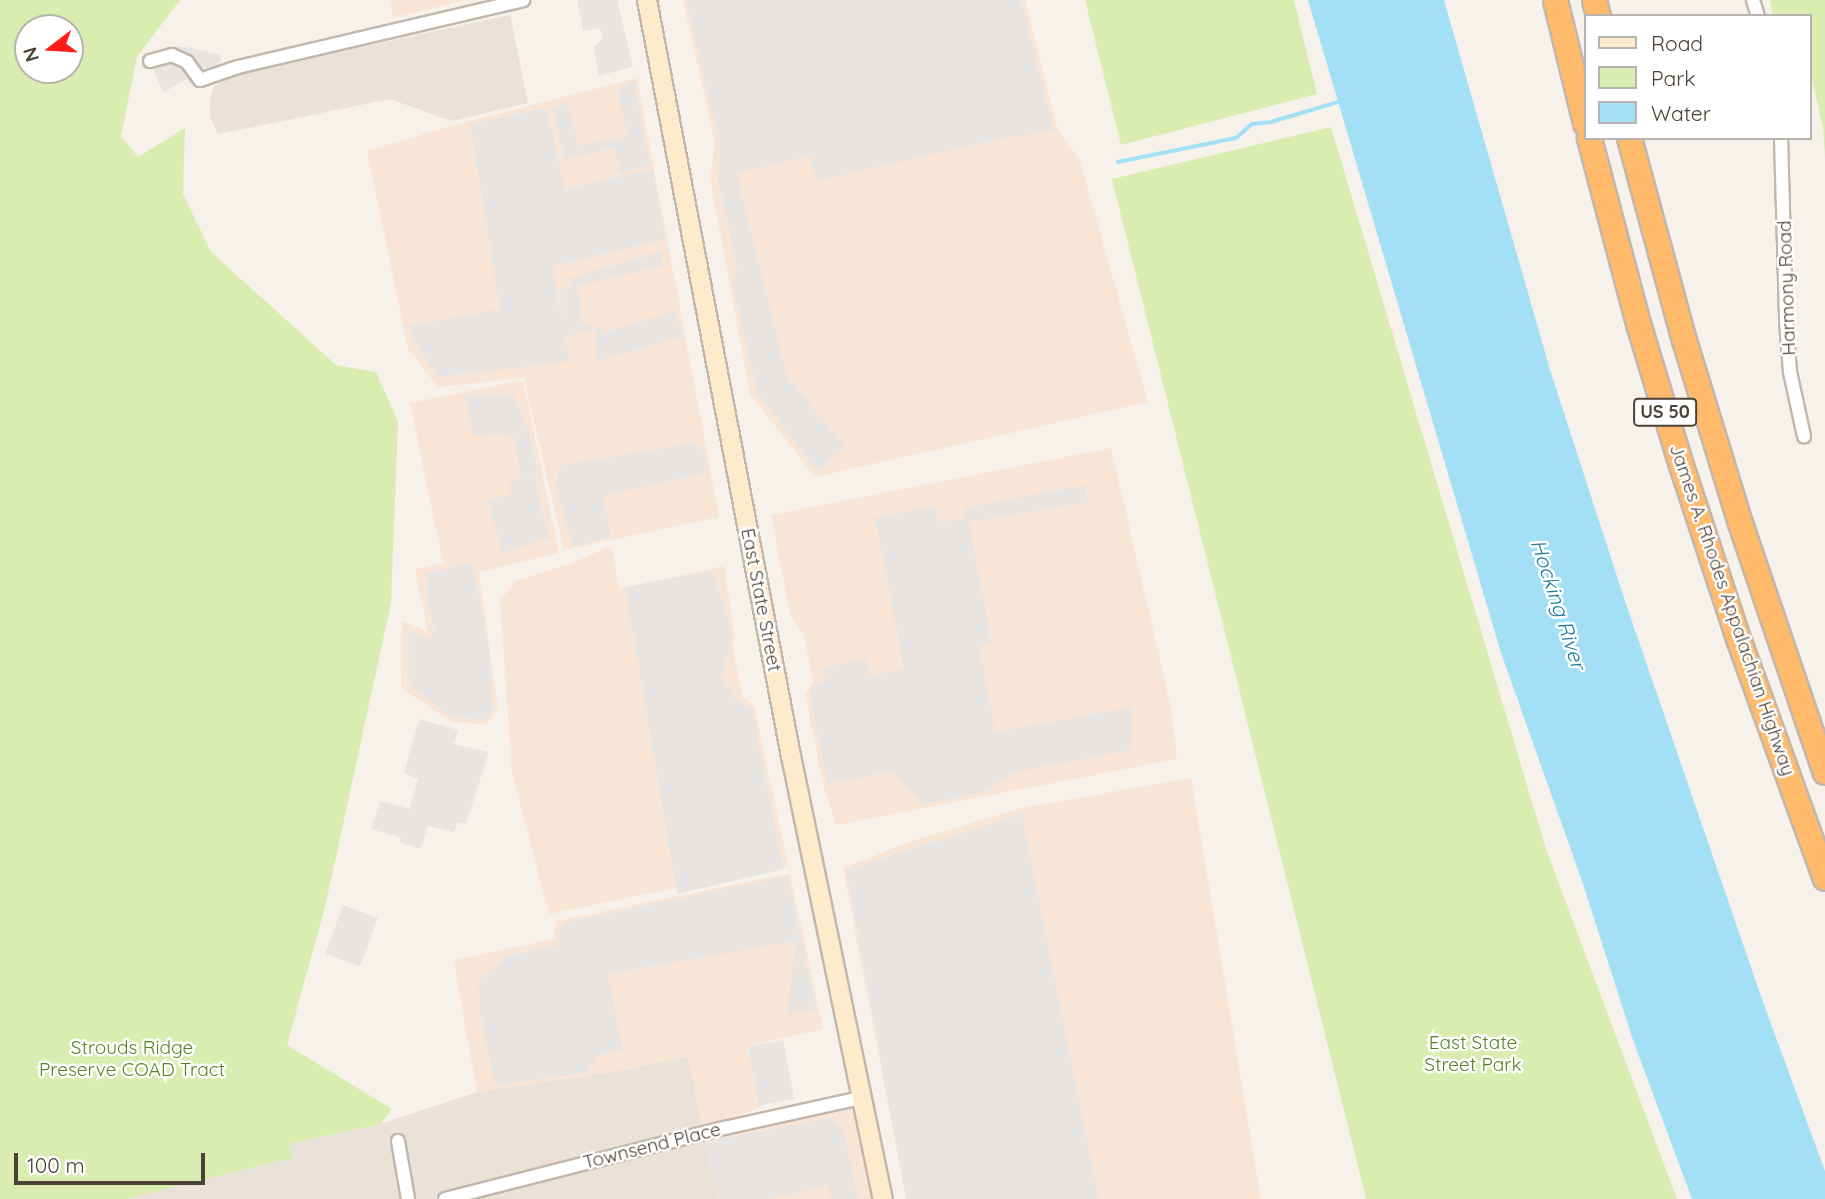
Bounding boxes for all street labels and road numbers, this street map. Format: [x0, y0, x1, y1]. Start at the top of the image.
street label: Harmony Road [1773, 220, 1801, 356]
road number: US 50 [1632, 398, 1698, 426]
street label: James A. Rhodes Appalachian Highway [1664, 441, 1800, 779]
street label: East State Street [736, 526, 786, 674]
street label: Townsend Place [581, 1118, 723, 1174]

